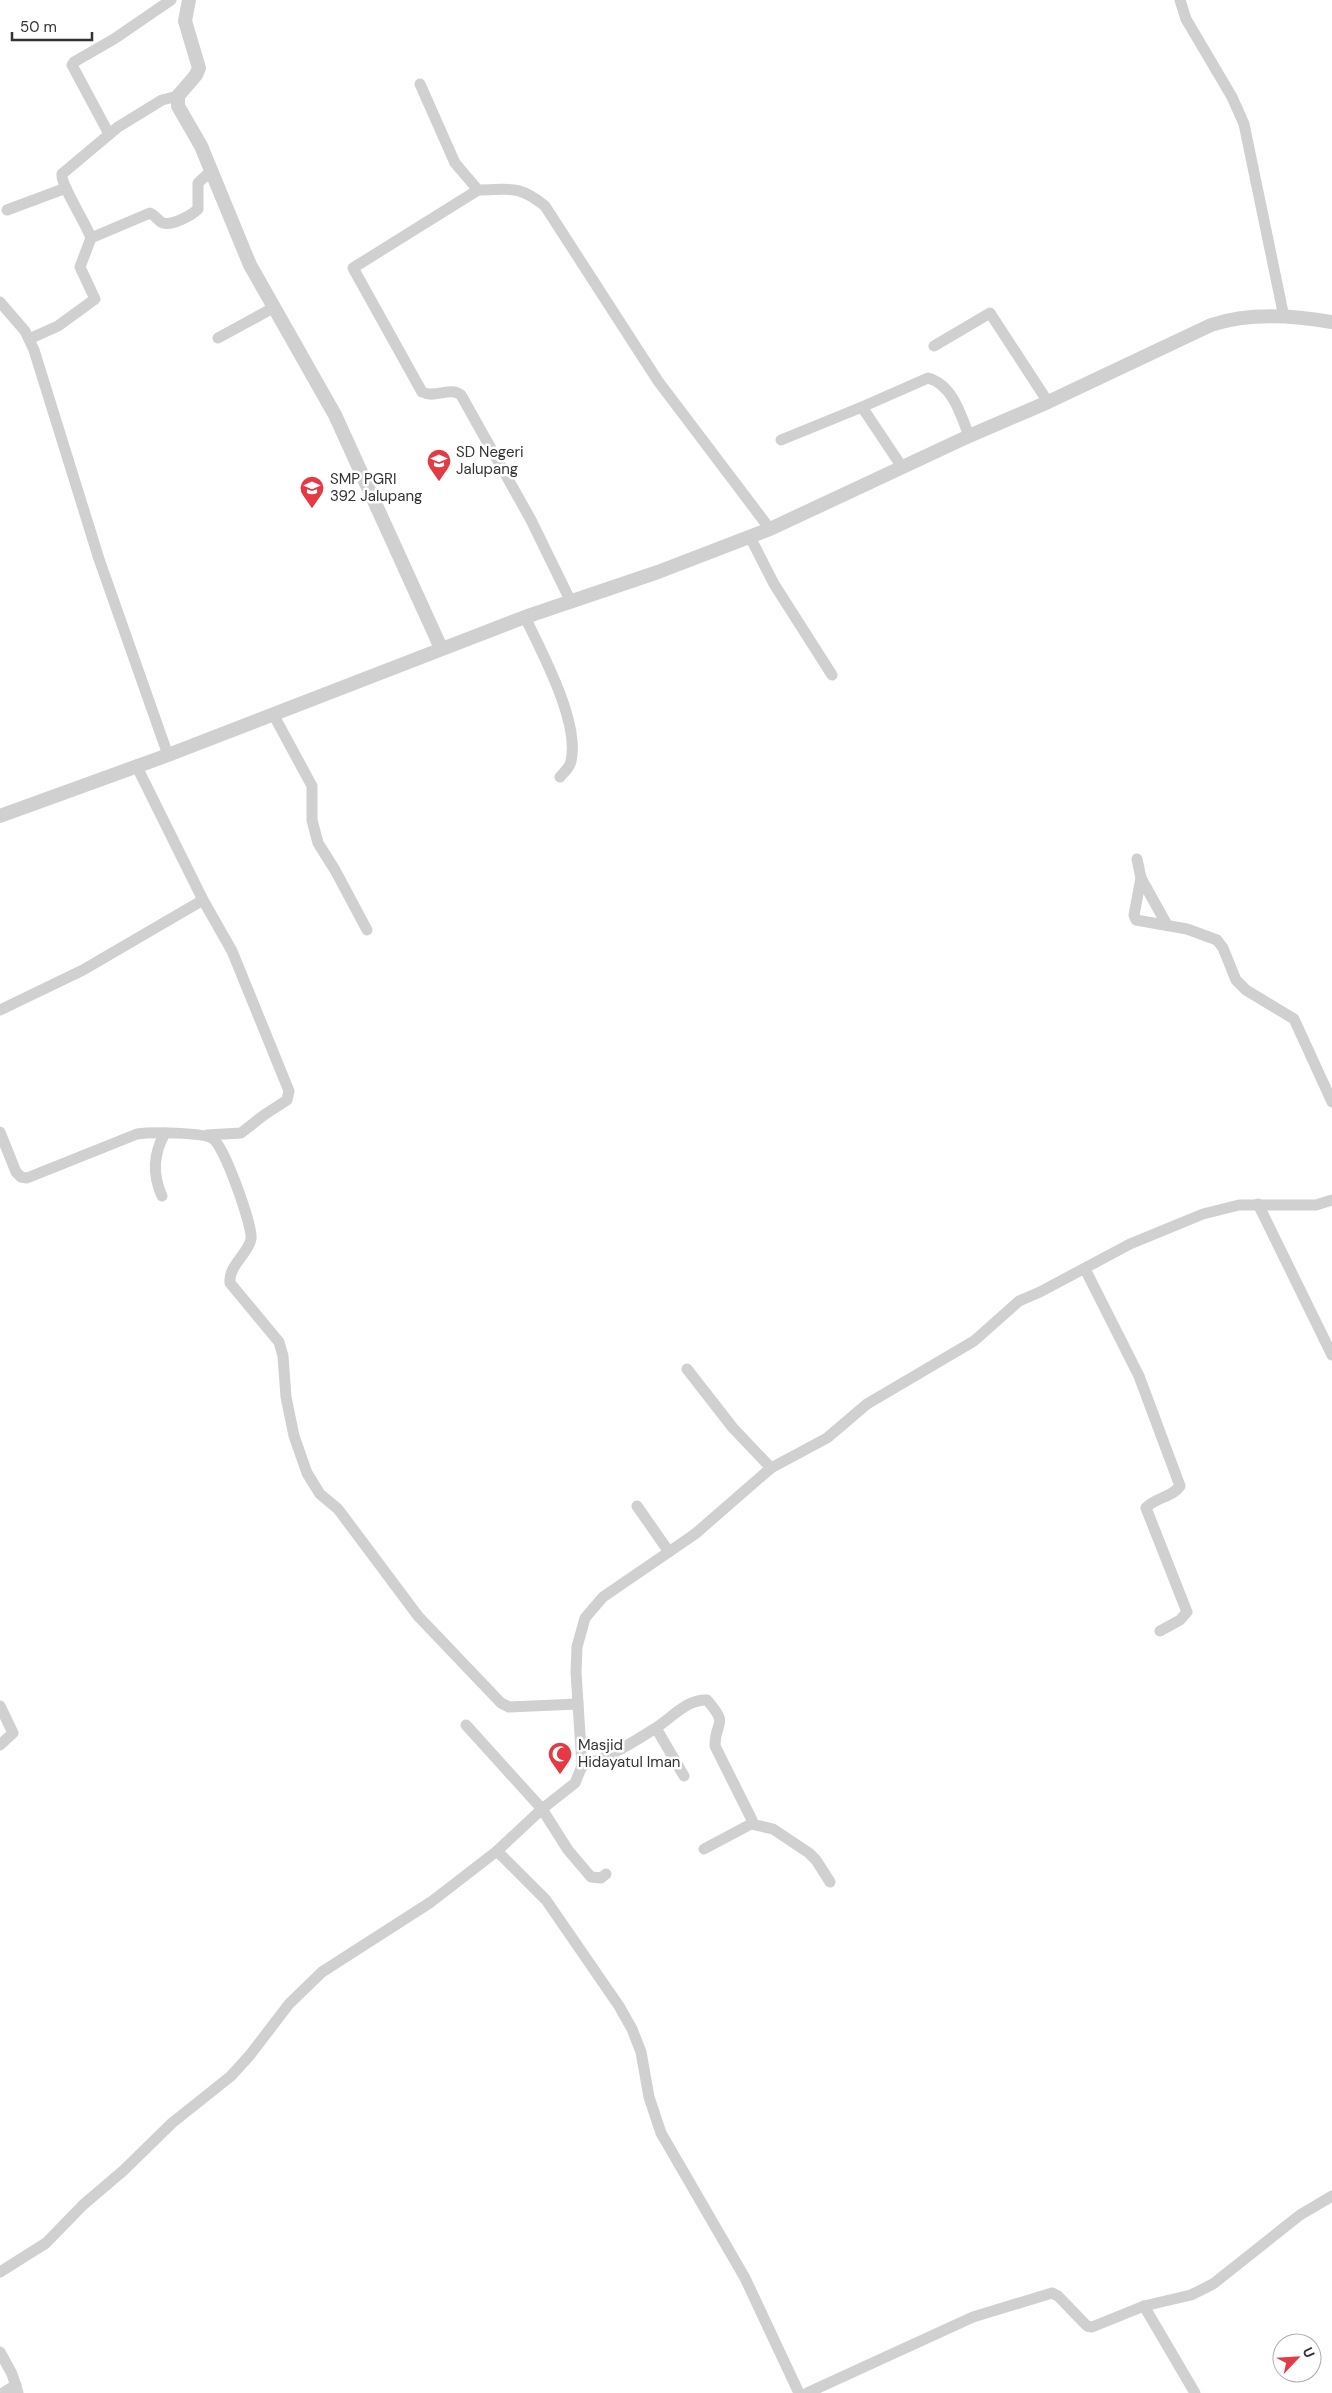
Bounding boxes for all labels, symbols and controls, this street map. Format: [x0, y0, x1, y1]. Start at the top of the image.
scale bar [12, 10, 92, 42]
text: 50 m [20, 17, 57, 37]
place label: SD Negeri Jalupang [456, 442, 524, 479]
school or university icon: SD Negeri Jalupang [426, 448, 452, 482]
place label: SMP PGRI 392 Jalupang [330, 469, 422, 506]
school or university icon: SMP PGRI 392 Jalupang [299, 475, 325, 509]
place label: Masjid Hidayatul Iman [578, 1735, 680, 1772]
mosque icon: Masjid Hidayatul Iman [547, 1741, 573, 1775]
north arrow [1272, 2333, 1322, 2383]
text: U [1299, 2344, 1319, 2361]

